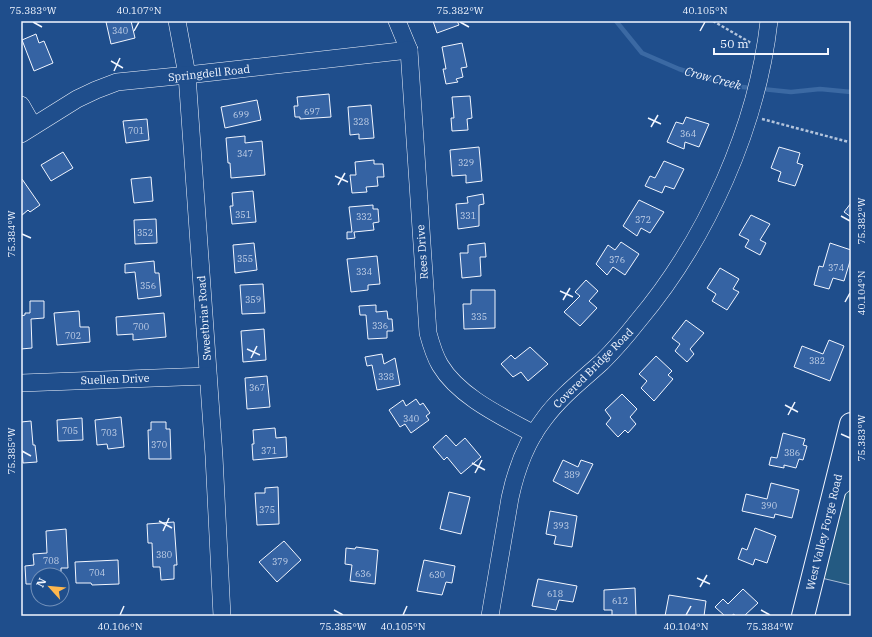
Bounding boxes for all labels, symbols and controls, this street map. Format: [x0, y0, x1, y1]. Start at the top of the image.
text: 75.383°W [9, 4, 57, 17]
text: 40.107°N [116, 4, 162, 17]
text: 75.382°W [436, 4, 484, 17]
text: 40.105°N [682, 4, 728, 17]
house number: 340 [112, 25, 128, 36]
scale bar [714, 30, 828, 56]
text: 50 m [720, 36, 749, 51]
street label: Springdell Road [167, 62, 251, 84]
water label: Crow Creek [683, 63, 744, 93]
house number: 697 [304, 106, 320, 117]
house number: 699 [233, 109, 249, 120]
house number: 328 [353, 116, 369, 127]
house number: 701 [128, 125, 144, 136]
house number: 364 [680, 128, 696, 139]
house number: 347 [237, 148, 253, 159]
house number: 329 [458, 157, 474, 168]
text: 75.382°W [855, 197, 868, 245]
house number: 351 [235, 209, 251, 220]
text: 75.384°W [5, 210, 18, 258]
house number: 331 [460, 210, 476, 221]
house number: 332 [356, 211, 372, 222]
house number: 372 [635, 214, 651, 225]
street label: Rees Drive [413, 224, 431, 280]
house number: 352 [137, 227, 153, 238]
house number: 355 [237, 253, 253, 264]
house number: 376 [609, 254, 625, 265]
house number: 374 [828, 262, 844, 273]
house number: 334 [356, 266, 372, 277]
text: 40.104°N [855, 270, 868, 316]
street label: Sweetbriar Road [194, 275, 214, 361]
house number: 356 [140, 280, 156, 291]
house number: 359 [245, 294, 261, 305]
house number: 335 [471, 311, 487, 322]
house number: 336 [372, 320, 388, 331]
house number: 700 [133, 321, 149, 332]
street label: Covered Bridge Road [550, 325, 636, 411]
house number: 702 [65, 330, 81, 341]
house number: 382 [809, 355, 825, 366]
street label: Suellen Drive [80, 371, 150, 387]
house number: 338 [378, 371, 394, 382]
house number: 367 [249, 382, 265, 393]
house number: 340 [403, 413, 419, 424]
text: 75.383°W [855, 414, 868, 462]
house number: 705 [62, 425, 78, 436]
text: 75.385°W [5, 427, 18, 475]
house number: 703 [101, 427, 117, 438]
house number: 370 [151, 439, 167, 450]
house number: 371 [261, 445, 277, 456]
house number: 386 [784, 447, 800, 458]
house number: 389 [564, 469, 580, 480]
street label: West Valley Forge Road [803, 472, 845, 592]
house number: 390 [761, 500, 777, 511]
house number: 375 [259, 504, 275, 515]
house number: 393 [553, 520, 569, 531]
house number: 380 [156, 549, 172, 560]
house number: 708 [43, 555, 59, 566]
house number: 379 [272, 556, 288, 567]
north arrow [30, 567, 70, 607]
house number: 704 [89, 567, 105, 578]
house number: 636 [355, 568, 371, 579]
house number: 630 [429, 569, 445, 580]
text: N [33, 575, 49, 590]
house number: 618 [547, 588, 563, 599]
house number: 612 [612, 595, 628, 606]
text: 40.106°N [97, 620, 143, 633]
text: 75.385°W [319, 620, 367, 633]
text: 40.105°N [380, 620, 426, 633]
text: 40.104°N [663, 620, 709, 633]
text: 75.384°W [746, 620, 794, 633]

